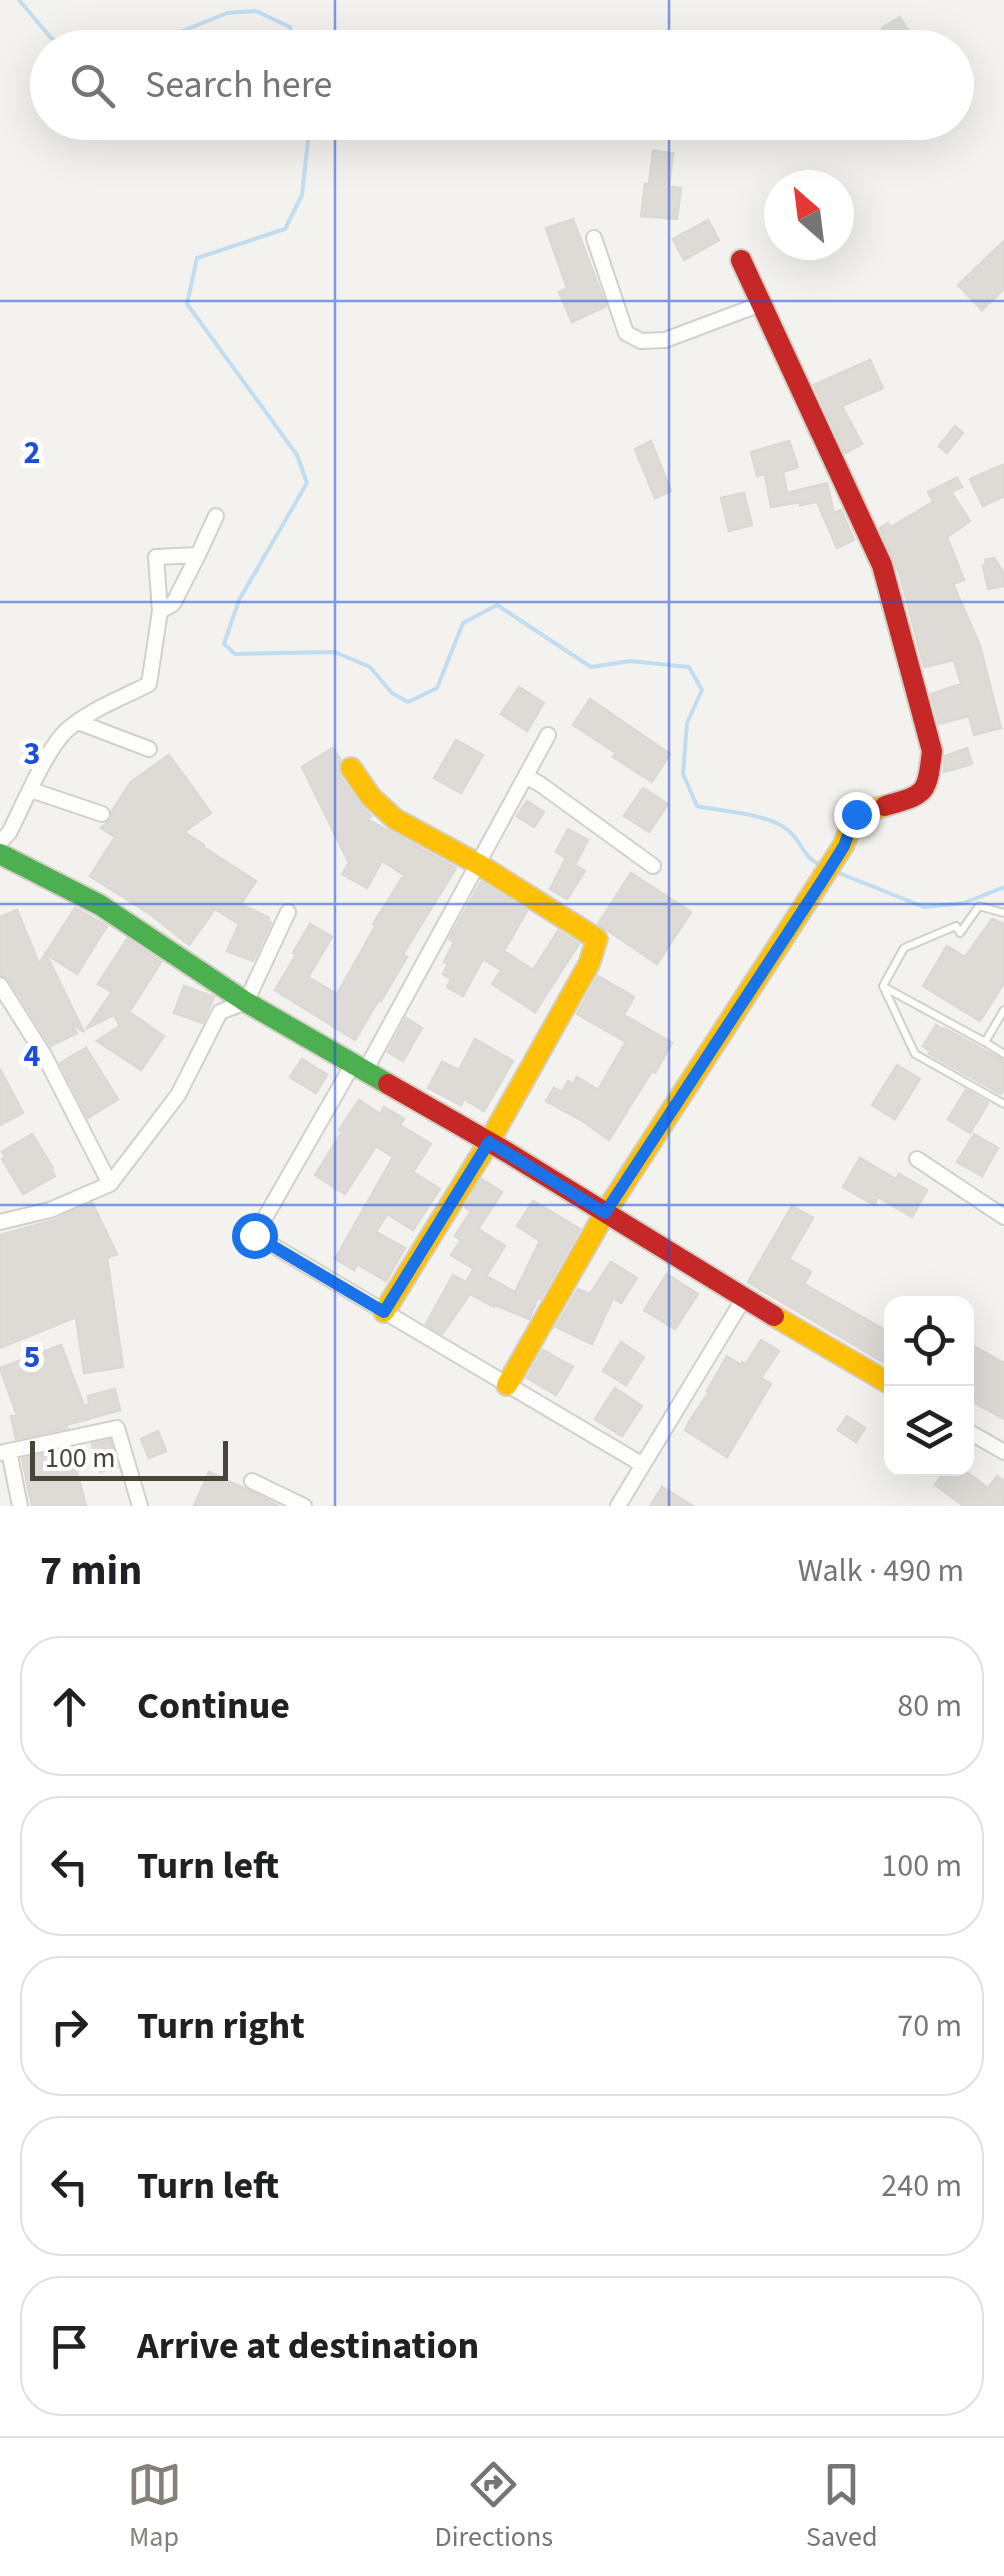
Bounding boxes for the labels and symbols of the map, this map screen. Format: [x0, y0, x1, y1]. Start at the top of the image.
north arrow [764, 170, 854, 260]
text: 2 [24, 430, 40, 476]
text: 3 [24, 731, 40, 777]
route end [834, 792, 880, 838]
text: 4 [24, 1033, 41, 1079]
route start [232, 1213, 278, 1259]
text: 5 [24, 1334, 40, 1380]
scale bar [30, 1436, 228, 1481]

